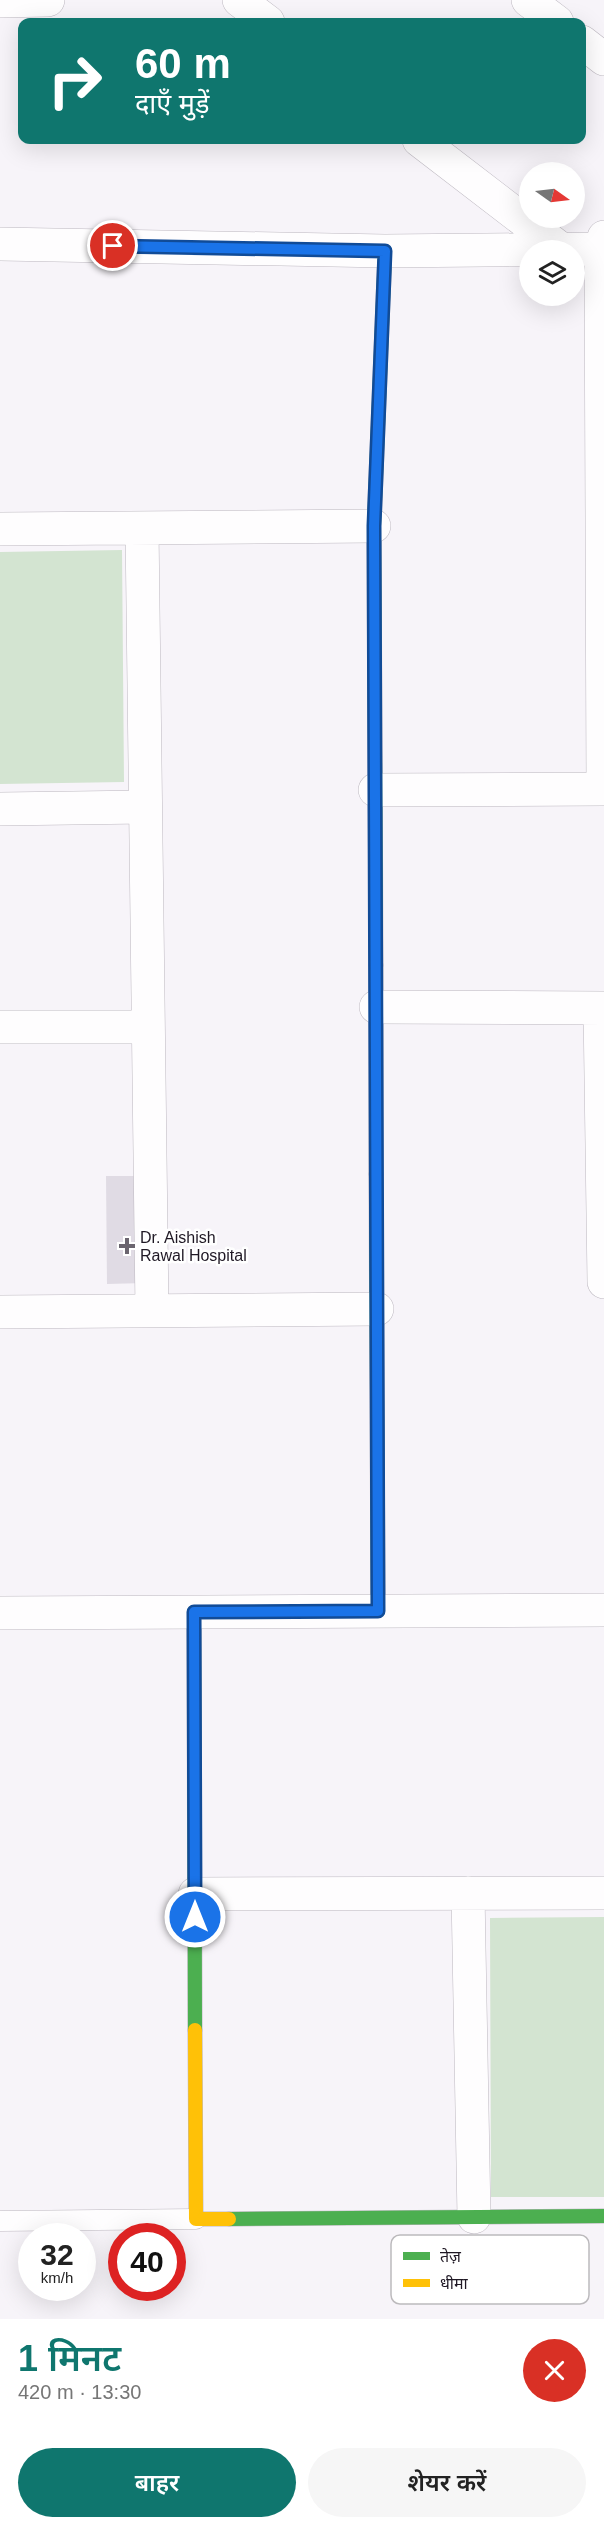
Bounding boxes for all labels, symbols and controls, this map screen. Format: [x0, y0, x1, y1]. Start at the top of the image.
text: 60 m [135, 40, 231, 87]
icon: right [36, 42, 114, 120]
text: दाएँ मुड़ें [135, 89, 209, 119]
north arrow [519, 162, 585, 228]
map controls [519, 162, 585, 306]
pin [87, 220, 138, 271]
icon: arrive [96, 229, 129, 262]
button: layers [519, 240, 585, 306]
place label: Dr. Aishish Rawal Hospital [140, 1229, 247, 1264]
marker: Dr. Aishish Rawal Hospital [118, 1237, 136, 1255]
position arrow [163, 1885, 227, 1949]
speed limit sign: 40 [108, 2223, 186, 2301]
legend [391, 2235, 589, 2304]
text: 32 [40, 2238, 74, 2271]
text: तेज़ [440, 2247, 462, 2265]
text: km/h [41, 2269, 73, 2286]
text: धीमा [440, 2275, 469, 2292]
text: 1 मिनट [18, 2338, 121, 2379]
button: close [523, 2339, 586, 2402]
text: 420 m · 13:30 [18, 2381, 141, 2403]
button: बाहर [18, 2448, 296, 2517]
button: शेयर करें [308, 2448, 586, 2517]

